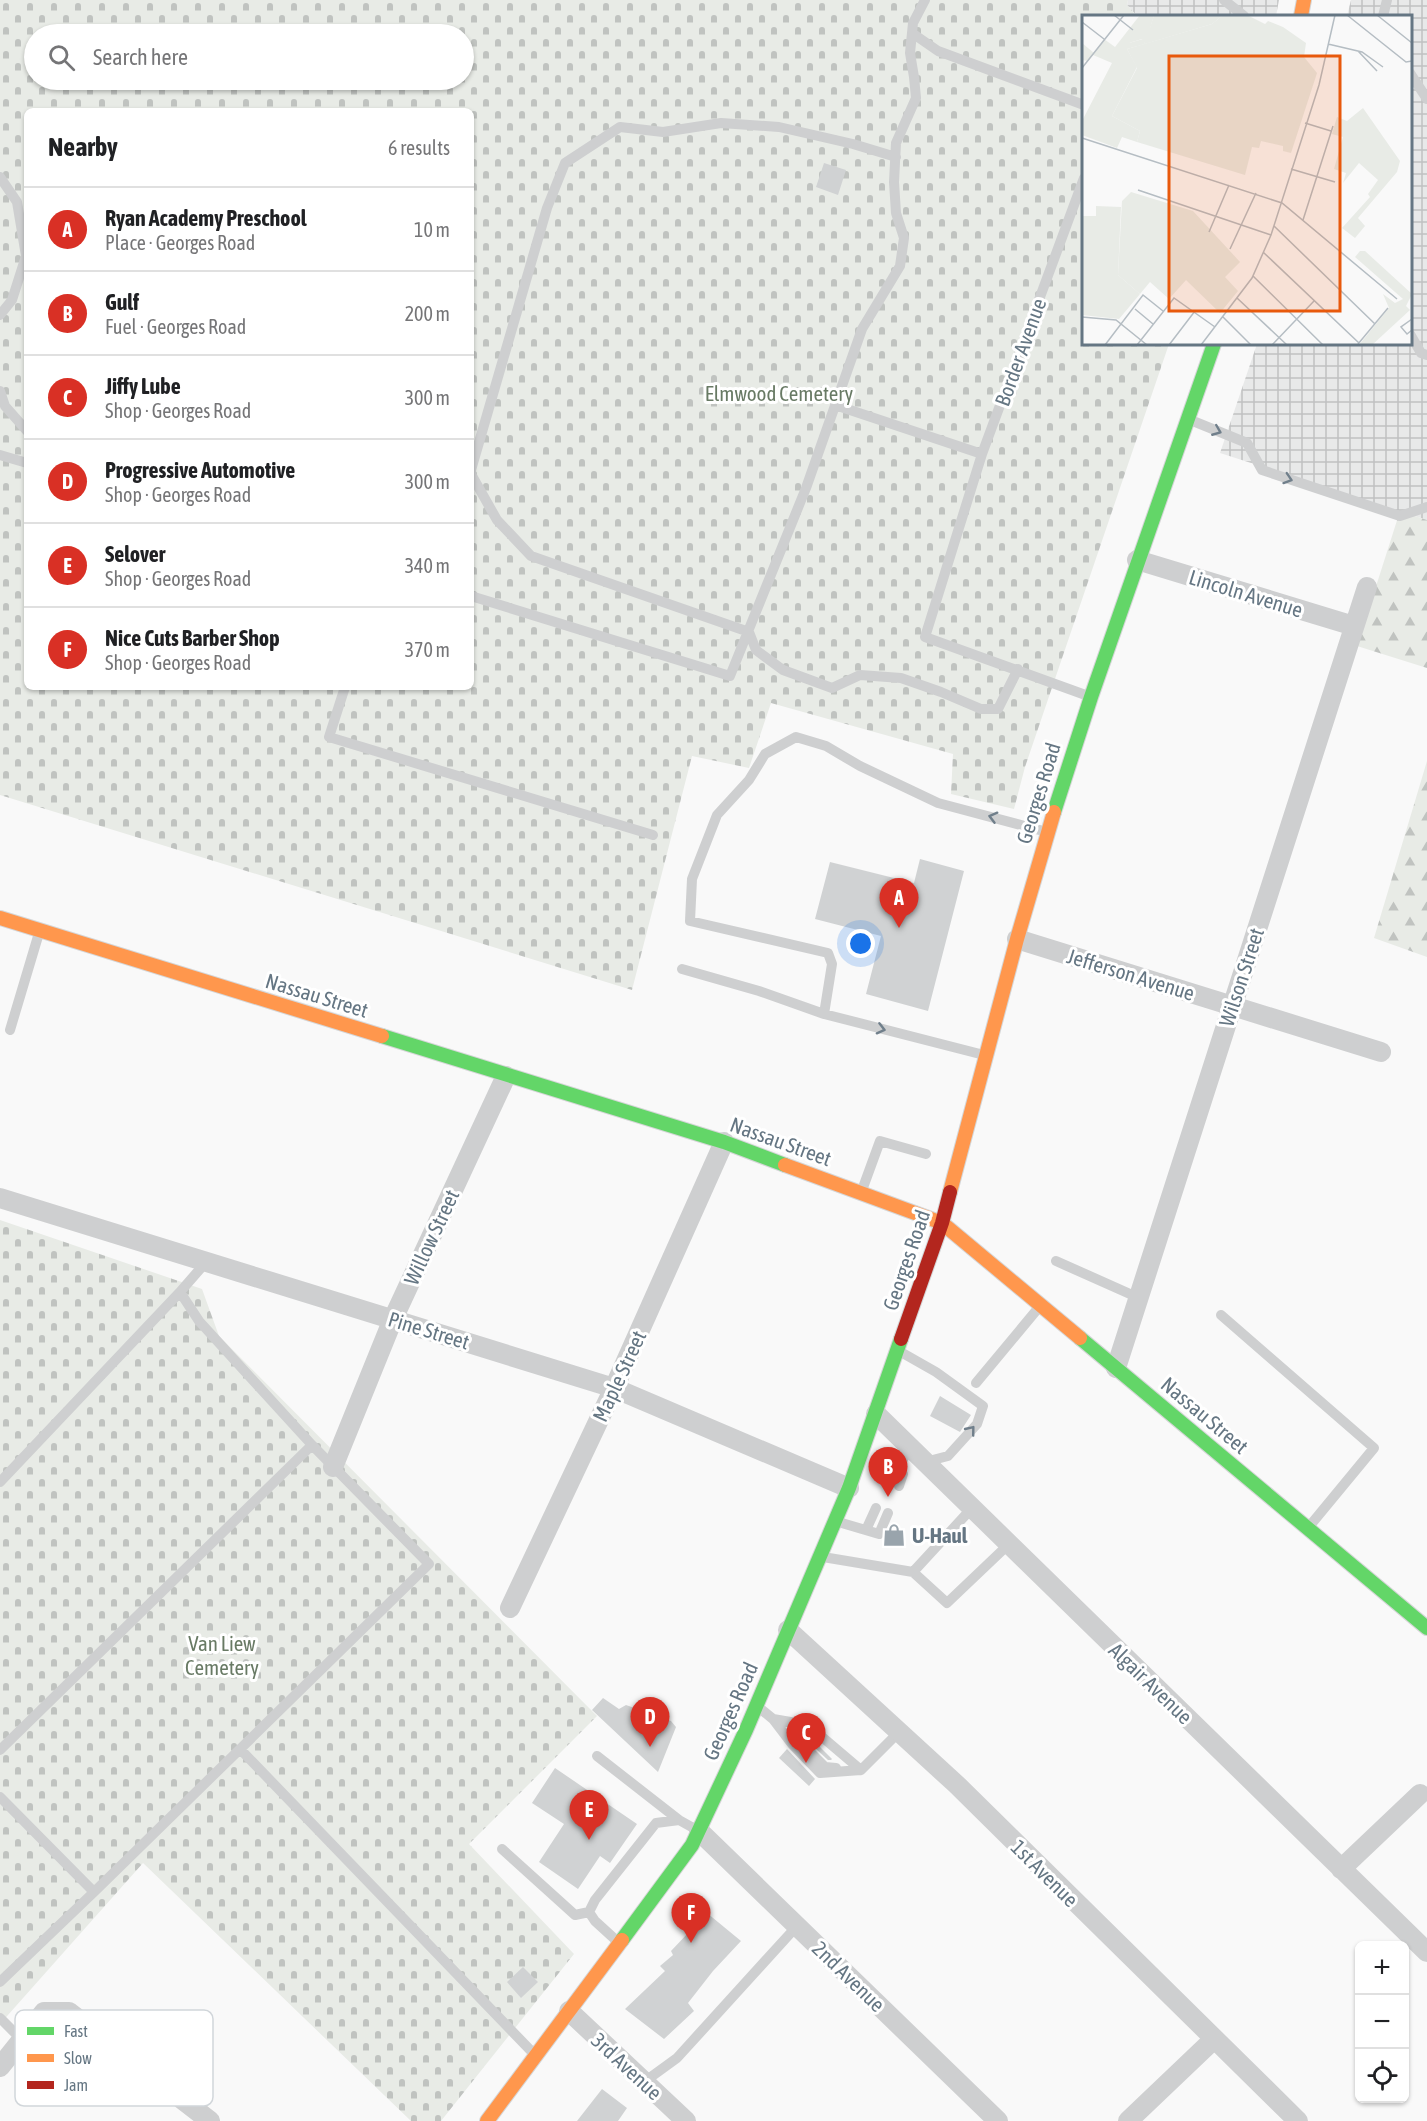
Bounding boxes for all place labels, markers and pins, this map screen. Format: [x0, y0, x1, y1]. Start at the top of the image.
pin: A [880, 878, 918, 928]
pin: B [868, 1448, 908, 1497]
shop icon: U-Haul [881, 1522, 907, 1548]
place label: U-Haul [912, 1523, 968, 1547]
pin: D [630, 1698, 670, 1747]
pin: C [786, 1714, 826, 1763]
pin: E [570, 1790, 608, 1840]
pin: F [672, 1894, 710, 1943]

